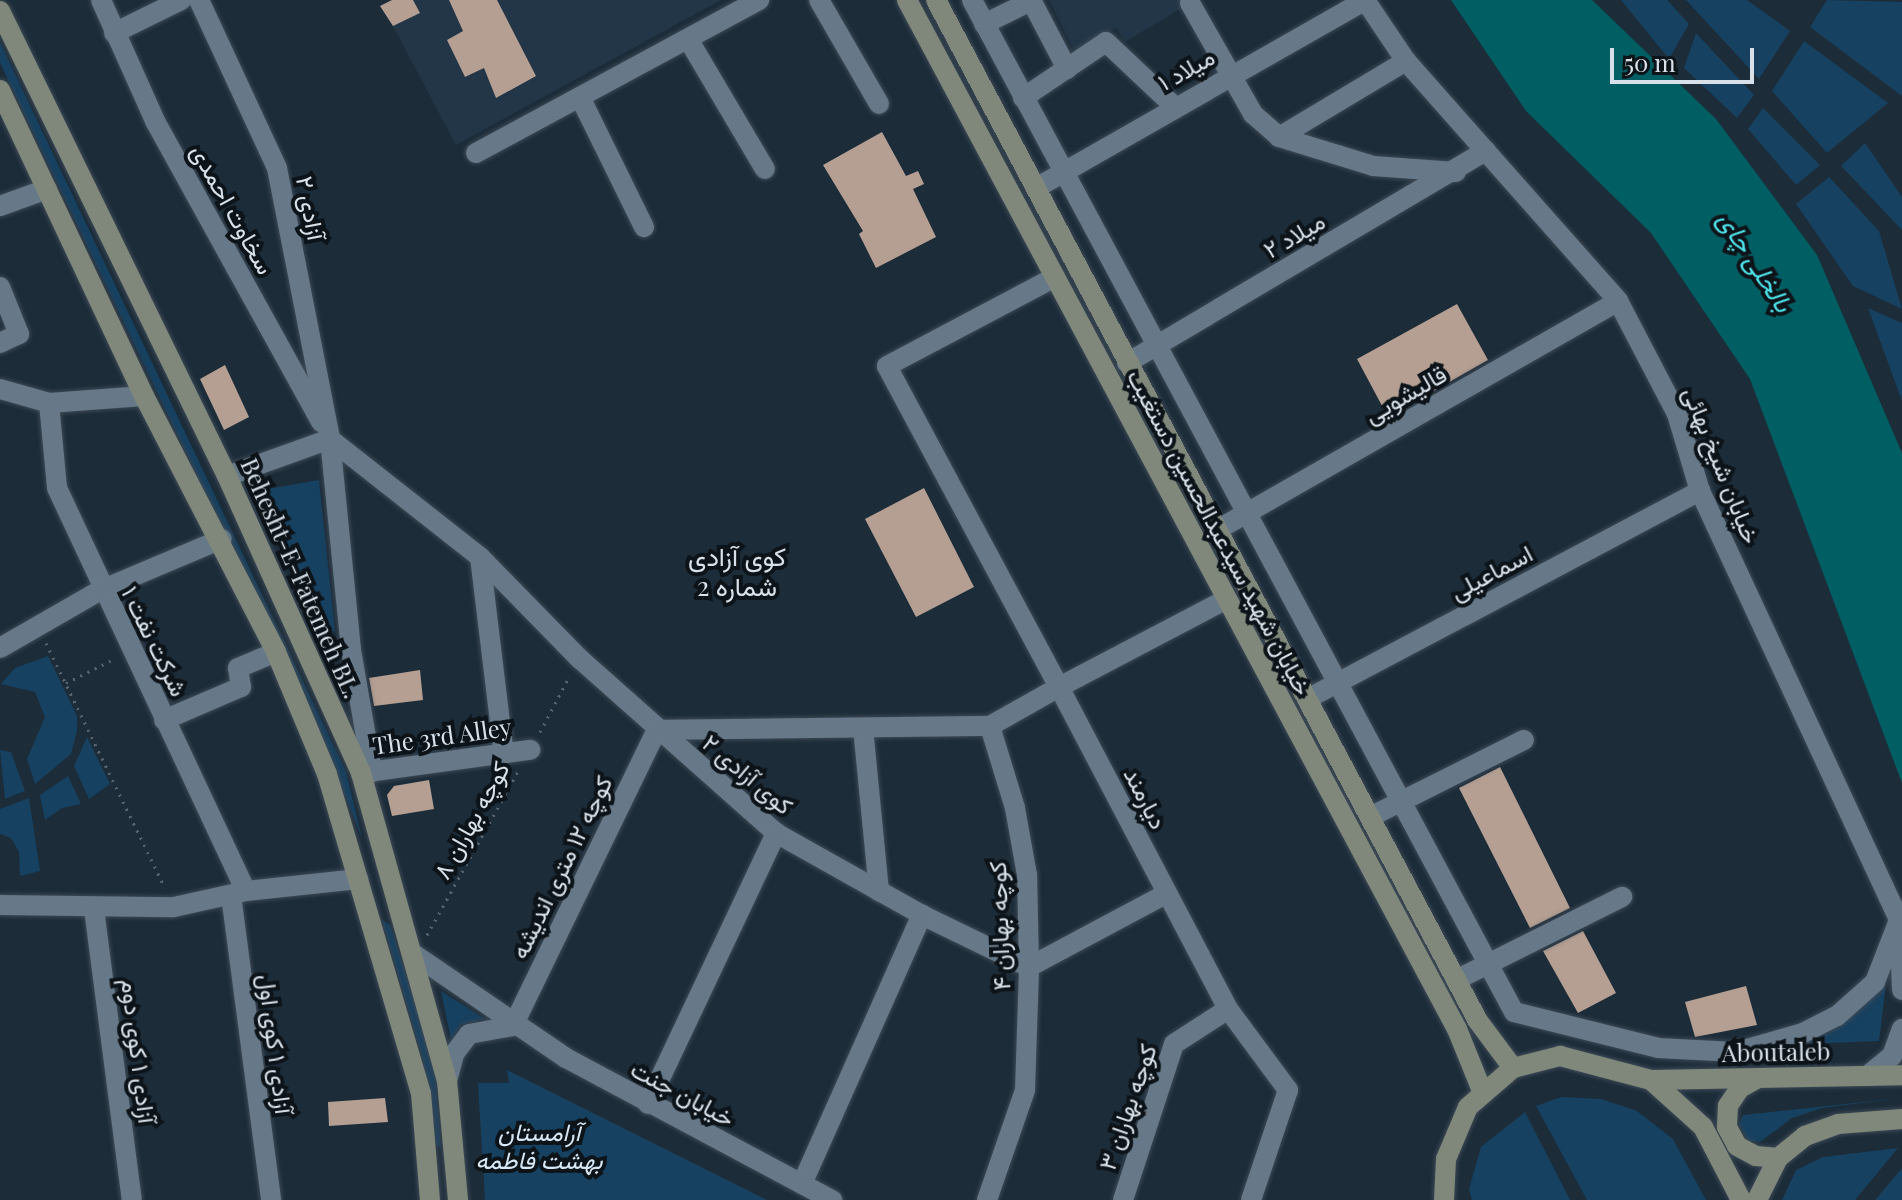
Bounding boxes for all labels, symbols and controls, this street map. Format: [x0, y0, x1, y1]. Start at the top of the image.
scale bar [1614, 32, 1758, 82]
street label: میلاد ۱ [1153, 42, 1219, 96]
text: 50 m [1624, 46, 1676, 78]
street label: سخاوت احمدی [185, 139, 281, 279]
street label: آزادی ۲ [291, 174, 331, 242]
water label: بالخلی چای [1712, 205, 1800, 317]
street label: میلاد ۲ [1258, 206, 1330, 264]
street label: قالیشویی [1359, 359, 1451, 429]
street label: خیابان شهید سیدعبدالحسین دستغیب [1122, 364, 1318, 700]
street label: خیابان شیخ بهائی [1677, 383, 1767, 547]
street label: Behesht-E-Fatemeh BL. [235, 454, 367, 702]
street label: اسماعیلی [1445, 538, 1537, 606]
district label: کوی آزادی شماره 2 [688, 540, 786, 602]
street label: شرکت نفت ۱ [116, 581, 194, 701]
street label: The 3rd Alley [370, 712, 514, 760]
street label: کوی آزادی ۲ [697, 728, 799, 820]
street label: کوچه بهاران ۸ [427, 756, 515, 884]
street label: دیارمند [1118, 762, 1174, 834]
street label: کوچه ۱۲ متری اندیشه [504, 771, 618, 963]
street label: کوچه بهاران ۴ [982, 861, 1016, 991]
street label: آزادی ۱ کوی اول [253, 972, 299, 1116]
street label: آزادی ۱ کوی دوم [116, 977, 162, 1125]
street label: Aboutaleb [1722, 1037, 1830, 1067]
street label: کوچه بهاران ۳ [1092, 1040, 1162, 1174]
street label: خیابان جنت [626, 1054, 740, 1132]
park label: آرامستان بهشت فاطمه [476, 1118, 602, 1174]

